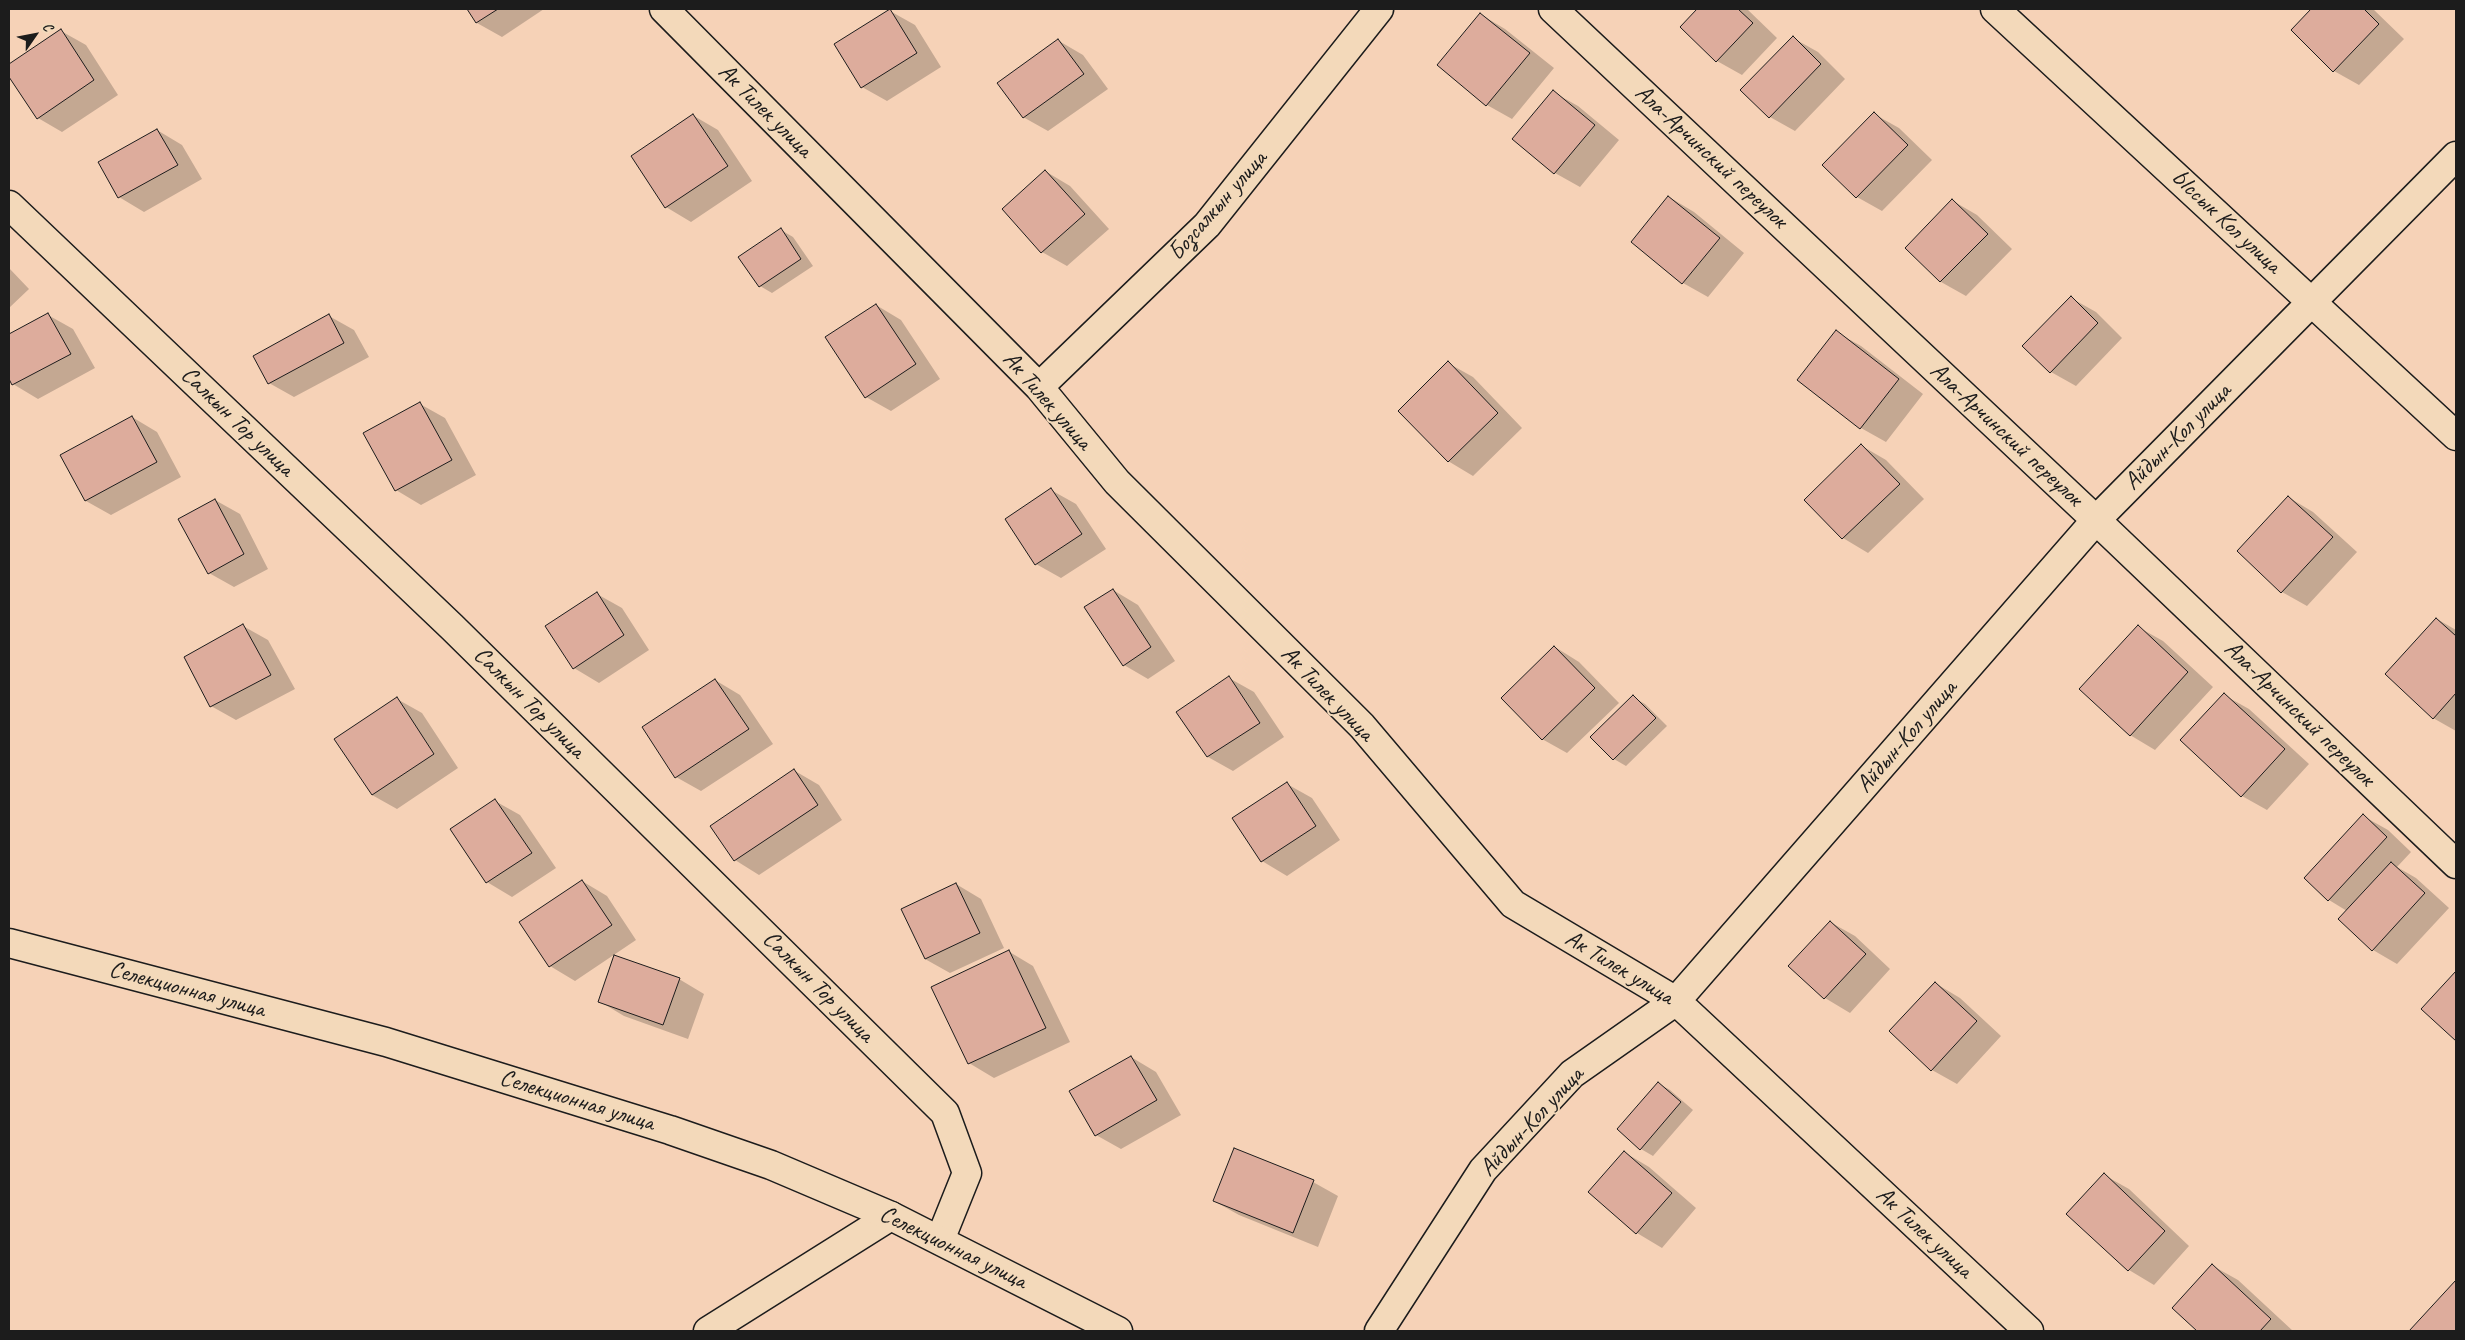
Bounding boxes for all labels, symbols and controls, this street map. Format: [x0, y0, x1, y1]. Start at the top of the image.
north arrow [10, 10, 60, 60]
text: С [39, 19, 57, 34]
street label: Ак Тилек улица [712, 58, 818, 164]
street label: Ала-Арчинский переулок [1629, 79, 1793, 235]
street label: Бозсалкын улица [1162, 145, 1274, 267]
street label: Ыссык Кол улица [2165, 164, 2287, 280]
street label: Ак Тилек улица [996, 346, 1098, 456]
street label: Ала-Арчинский переулок [1924, 357, 2088, 513]
street label: Салкын Тор улица [174, 361, 300, 483]
street label: Айдын-Кол улица [2118, 377, 2238, 497]
street label: Ала-Арчинский переулок [2218, 635, 2380, 793]
street label: Ак Тилек улица [1274, 640, 1380, 748]
street label: Салкын Тор улица [467, 641, 591, 765]
street label: Айдын-Кол улица [1850, 675, 1964, 799]
street label: Ак Тилек улица [1559, 924, 1679, 1012]
street label: Салкын Тор улица [756, 925, 880, 1049]
street label: Селекционная улица [106, 955, 268, 1025]
street label: Айдын-Кол улица [1474, 1061, 1590, 1183]
street label: Селекционная улица [496, 1064, 658, 1138]
street label: Ак Тилек улица [1870, 1181, 1978, 1285]
street label: Селекционная улица [875, 1200, 1031, 1296]

